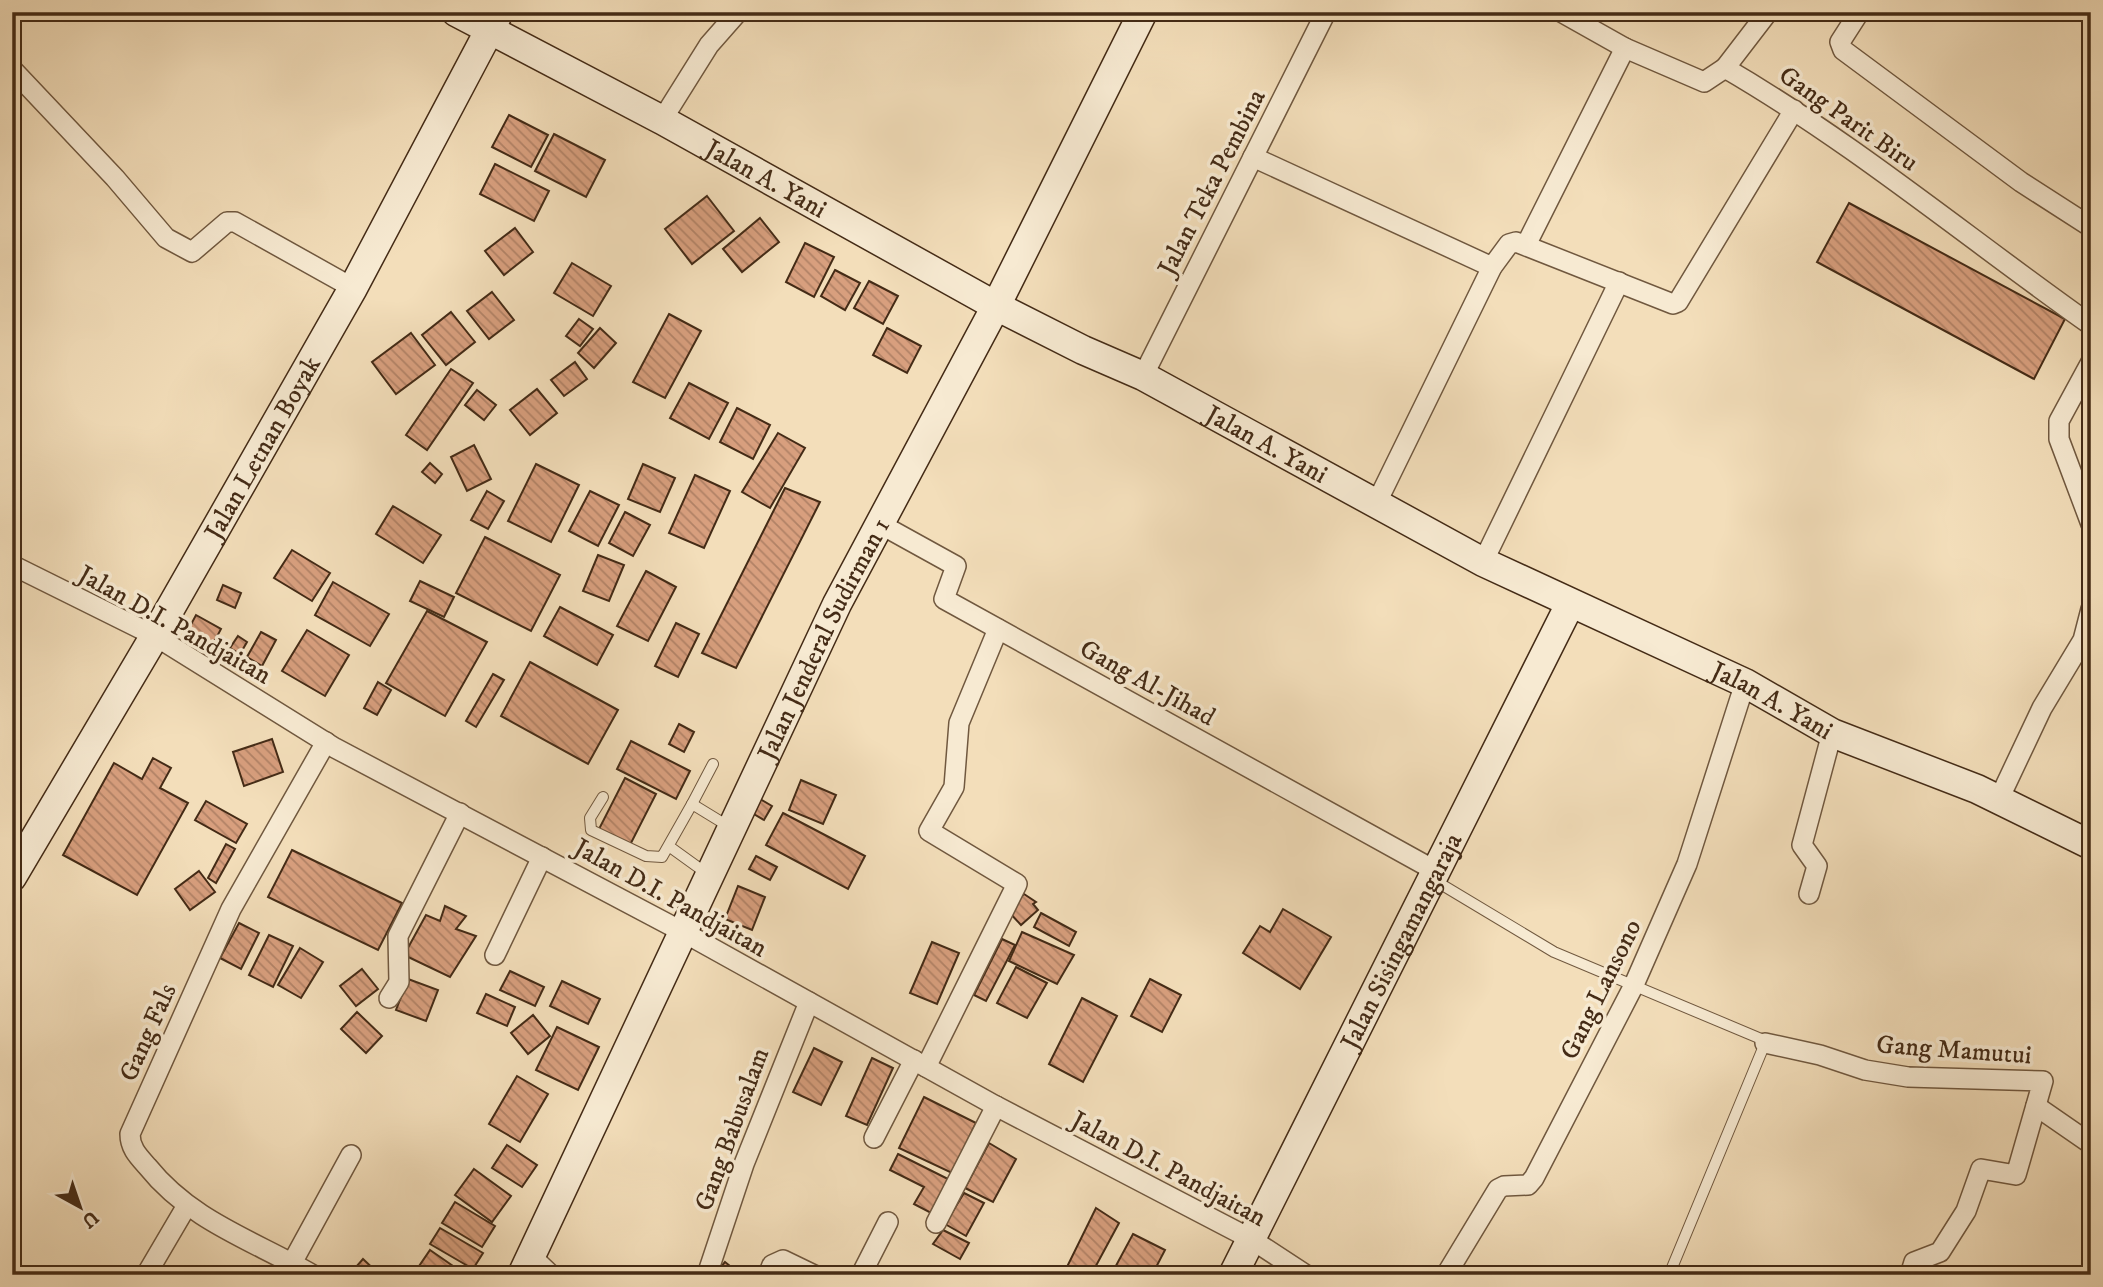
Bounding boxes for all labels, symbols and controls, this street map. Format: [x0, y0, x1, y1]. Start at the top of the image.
street label: Gang Parit Biru [1772, 59, 1924, 179]
street label: Jalan Teka Pembina [1150, 84, 1274, 283]
street label: Jalan A. Yani [697, 131, 832, 226]
street label: Jalan Letnan Boyak [197, 351, 329, 548]
street label: Jalan A. Yani [1198, 398, 1333, 492]
street label: Jalan Jenderal Sudirman 1 [750, 513, 898, 768]
street label: Jalan D.I. Pandjaitan [70, 558, 277, 692]
street label: Gang Al-Jihad [1074, 632, 1221, 734]
street label: Jalan A. Yani [1704, 654, 1838, 748]
street label: Jalan Sisingamangaraja [1333, 828, 1470, 1057]
street label: Jalan D.I. Pandjaitan [566, 831, 773, 965]
street label: Gang Lansono [1553, 914, 1649, 1065]
street label: Gang Fals [112, 979, 185, 1087]
street label: Gang Mamutui [1875, 1029, 2033, 1072]
street label: Gang Babusalam [688, 1043, 777, 1216]
street label: Jalan D.I. Pandjaitan [1063, 1103, 1272, 1235]
north arrow [46, 1172, 116, 1242]
text: U [77, 1205, 103, 1233]

